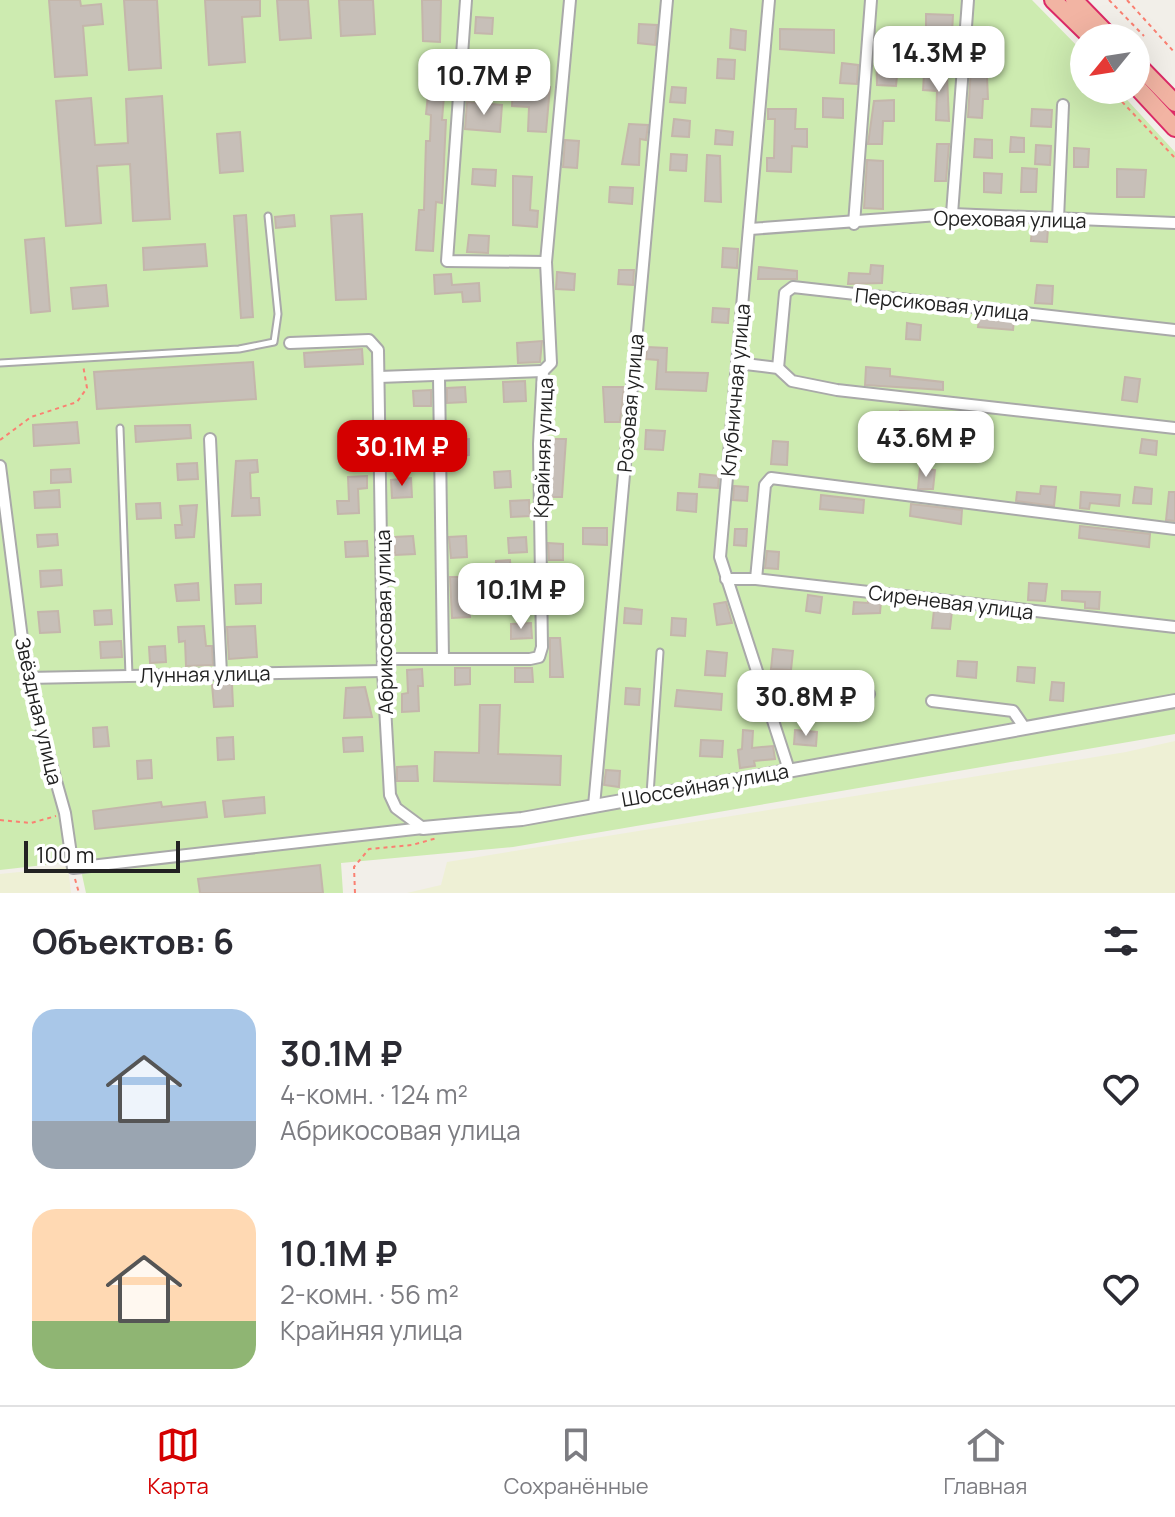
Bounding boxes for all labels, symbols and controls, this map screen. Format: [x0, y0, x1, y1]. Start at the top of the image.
north arrow [1070, 24, 1150, 104]
map controls [1070, 24, 1150, 104]
pin: 14.3M ₽ [865, 26, 1013, 94]
text: 14.3M ₽ [892, 34, 986, 70]
pin: 10.7M ₽ [410, 49, 558, 117]
text: 10.7M ₽ [436, 57, 532, 93]
street label: Ореховая улица [933, 204, 1087, 234]
street label: Персиковая улица [854, 281, 1030, 327]
street label: Клубничная улица [714, 302, 756, 478]
street label: Розовая улица [610, 333, 650, 473]
street label: Крайняя улица [527, 377, 559, 519]
pin: 43.6M ₽ [852, 411, 1000, 479]
text: 43.6M ₽ [876, 419, 976, 455]
pin: 30.1M ₽ [328, 420, 476, 488]
text: 30.1M ₽ [355, 428, 449, 464]
street label: Абрикосовая улица [369, 529, 399, 715]
pin: 10.1M ₽ [447, 563, 595, 631]
text: 10.1M ₽ [476, 571, 566, 607]
street label: Сиреневая улица [867, 578, 1035, 626]
street label: Звёздная улица [9, 635, 69, 787]
street label: Лунная улица [139, 659, 271, 689]
pin: 30.8M ₽ [732, 670, 880, 738]
text: 30.8M ₽ [755, 678, 857, 714]
street label: Шоссейная улица [619, 757, 791, 813]
scale bar [24, 837, 180, 873]
text: 100 m [36, 840, 94, 870]
text: Объектов: 6 [32, 918, 234, 964]
icon: filters [1099, 919, 1143, 963]
text: 30.1M ₽ [280, 1030, 402, 1076]
icon: home [96, 1041, 192, 1137]
icon: heart [1099, 1067, 1143, 1111]
text: 4-комн. · 124 m² [280, 1076, 468, 1112]
text: Абрикосовая улица [280, 1112, 521, 1148]
text: 10.1M ₽ [280, 1230, 398, 1276]
icon: home [96, 1241, 192, 1337]
icon: heart [1099, 1267, 1143, 1311]
text: 2-комн. · 56 m² [280, 1276, 459, 1312]
text: Крайняя улица [280, 1312, 463, 1348]
tab: Карта [147, 1423, 209, 1501]
tab: Сохранённые [504, 1423, 649, 1501]
tab: Главная [944, 1423, 1027, 1501]

